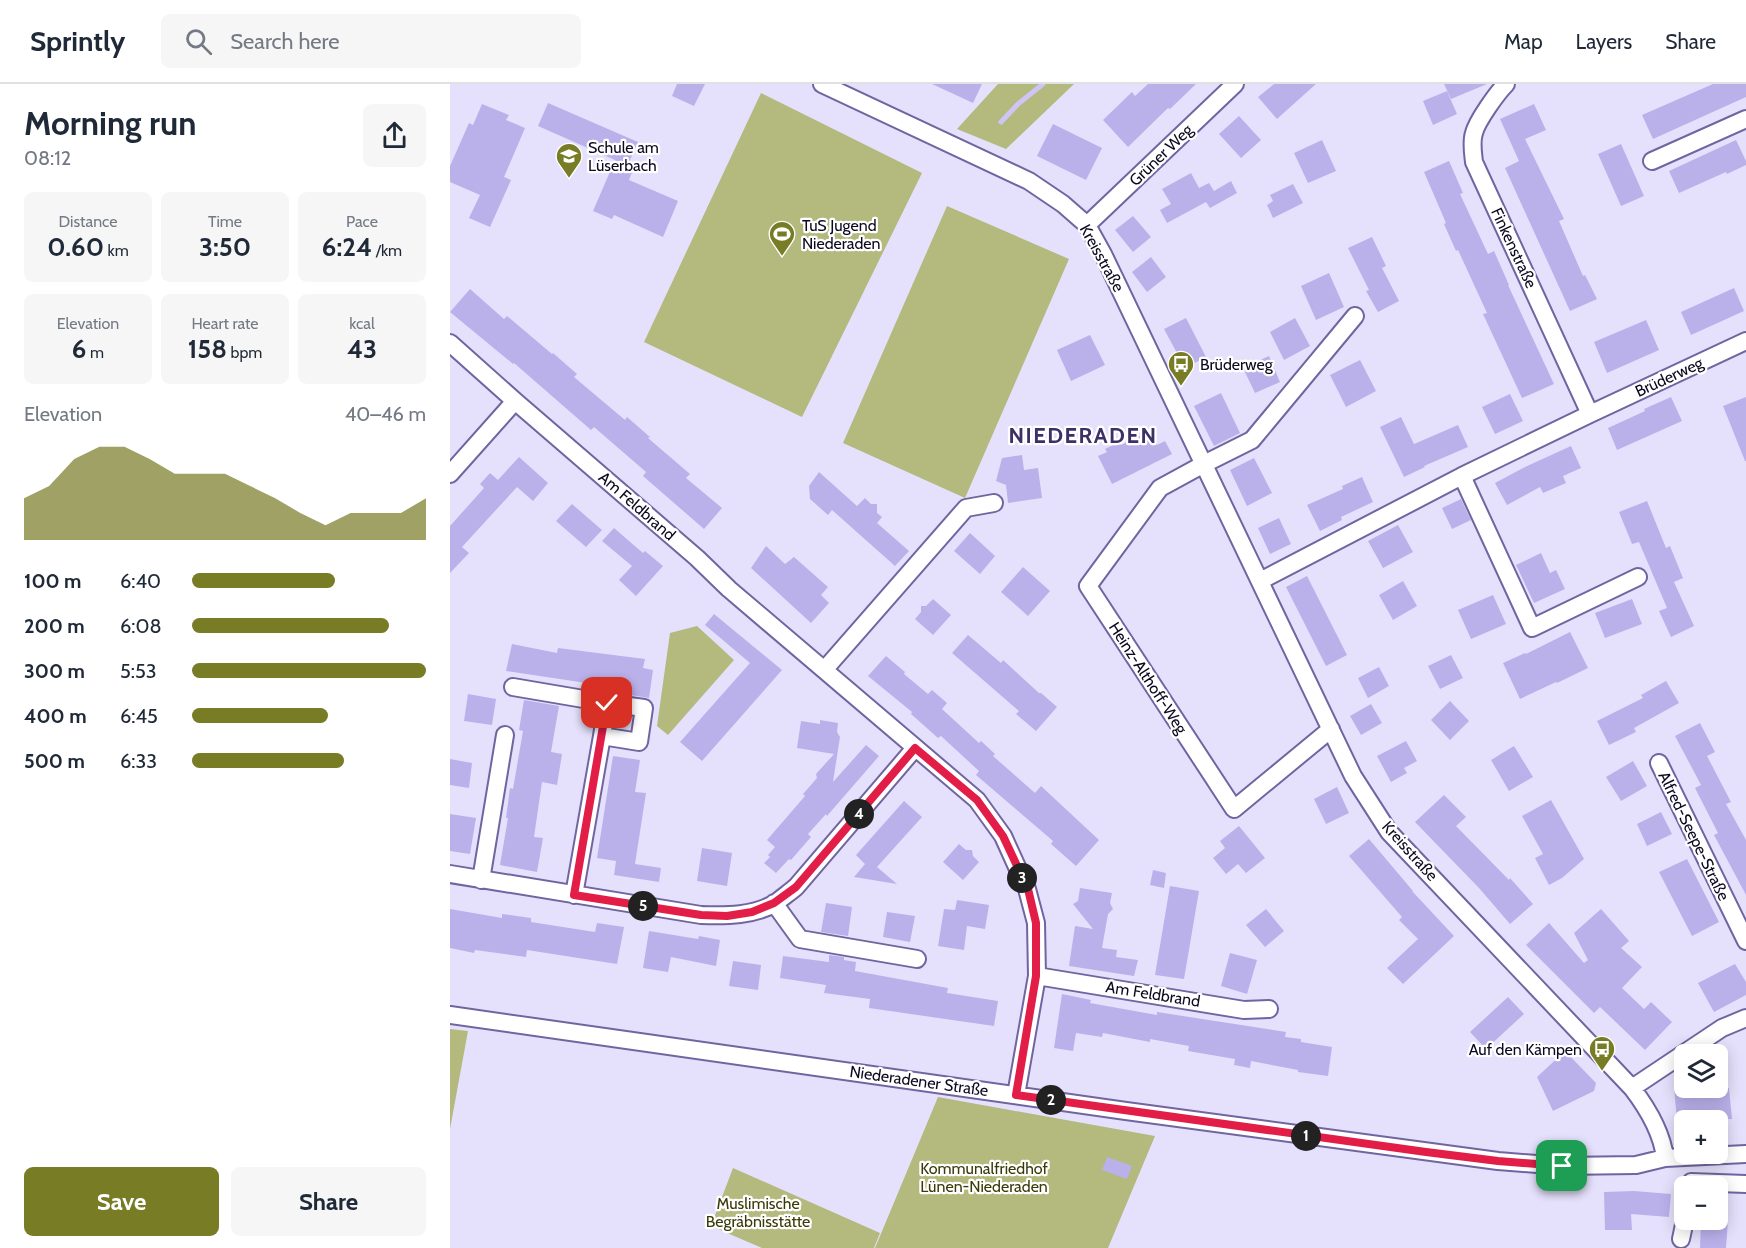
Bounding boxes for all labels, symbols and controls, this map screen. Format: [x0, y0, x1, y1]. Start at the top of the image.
search box [161, 14, 581, 68]
text: Sprintly [30, 24, 125, 58]
icon: search [182, 25, 215, 58]
text: Search here [230, 28, 340, 55]
text: Map [1504, 29, 1543, 54]
text: Layers [1576, 29, 1632, 54]
text: Share [1665, 29, 1716, 54]
text: Morning run [24, 103, 196, 143]
button: share [363, 104, 426, 167]
street label: Grüner Weg [1125, 119, 1197, 190]
place label: Schule am Lüserbach [588, 138, 659, 175]
school or university icon: Schule am Lüserbach [554, 141, 584, 179]
text: 08:12 [24, 146, 71, 170]
street label: Finkenstraße [1487, 205, 1541, 291]
text: Distance [59, 212, 117, 231]
text: Time [208, 212, 242, 231]
text: Pace [346, 212, 378, 231]
place label: TuS Jugend Niederaden [802, 216, 880, 253]
sports icon: TuS Jugend Niederaden [767, 219, 797, 257]
street label: Kreisstraße [1076, 221, 1128, 295]
text: 0.60 [47, 231, 104, 263]
text: 3:50 [199, 231, 251, 263]
text: 6:24 [322, 231, 372, 263]
text: km [104, 241, 129, 260]
text: /km [372, 241, 402, 260]
text: Elevation [57, 314, 119, 333]
text: Heart rate [192, 314, 258, 333]
text: kcal [349, 314, 375, 333]
text: 6 [72, 333, 86, 365]
text: 158 [188, 333, 227, 365]
text: 43 [347, 333, 377, 365]
text: m [86, 343, 104, 362]
text: bpm [227, 343, 262, 362]
bus stop icon: Brüderweg [1166, 349, 1196, 387]
street label: Brüderweg [1632, 353, 1707, 401]
place label: Brüderweg [1200, 355, 1274, 374]
text: Elevation [24, 402, 102, 426]
text: 40–46 m [345, 402, 426, 426]
district label: NIEDERADEN [1008, 422, 1158, 449]
street label: Am Feldbrand [595, 468, 679, 544]
text: 100 m [24, 569, 82, 593]
text: 6:40 [120, 569, 161, 593]
text: 200 m [24, 614, 85, 638]
text: 6:08 [120, 614, 162, 638]
street label: Heinz-Althoff-Weg [1105, 619, 1192, 738]
text: 300 m [24, 659, 85, 683]
text: 5:53 [120, 659, 157, 683]
pin [581, 677, 632, 728]
icon: check [590, 686, 623, 719]
text: 400 m [24, 704, 87, 728]
text: 6:45 [120, 704, 158, 728]
text: 500 m [24, 749, 85, 773]
text: 6:33 [120, 749, 157, 773]
street label: Alfred-Seepe-Straße [1655, 768, 1733, 904]
pin: 4 [844, 799, 874, 829]
text: 4 [854, 804, 864, 823]
street label: Kreisstraße [1378, 817, 1442, 885]
pin: 3 [1007, 863, 1037, 893]
text: 3 [1018, 868, 1026, 887]
pin: 5 [628, 891, 658, 921]
text: 5 [639, 896, 647, 915]
street label: Am Feldbrand [1104, 977, 1202, 1011]
bus stop icon: Auf den Kämpen [1587, 1034, 1617, 1072]
place label: Auf den Kämpen [1469, 1040, 1582, 1059]
map controls [1674, 1044, 1728, 1230]
button: layers [1674, 1044, 1728, 1098]
street label: Niederadener Straße [848, 1062, 990, 1100]
pin: 2 [1036, 1085, 1066, 1115]
text: 2 [1047, 1090, 1055, 1109]
button: + [1674, 1110, 1728, 1164]
pin: 1 [1291, 1121, 1321, 1151]
text: 1 [1303, 1126, 1309, 1145]
pin [1536, 1140, 1587, 1191]
icon: arrive [1545, 1149, 1578, 1182]
park label: Kommunalfriedhof Lünen-Niederaden [920, 1159, 1049, 1196]
button: Save [24, 1167, 219, 1236]
button: Share [231, 1167, 426, 1236]
button: − [1674, 1176, 1728, 1230]
park label: Muslimische Begräbnisstätte [706, 1194, 810, 1231]

